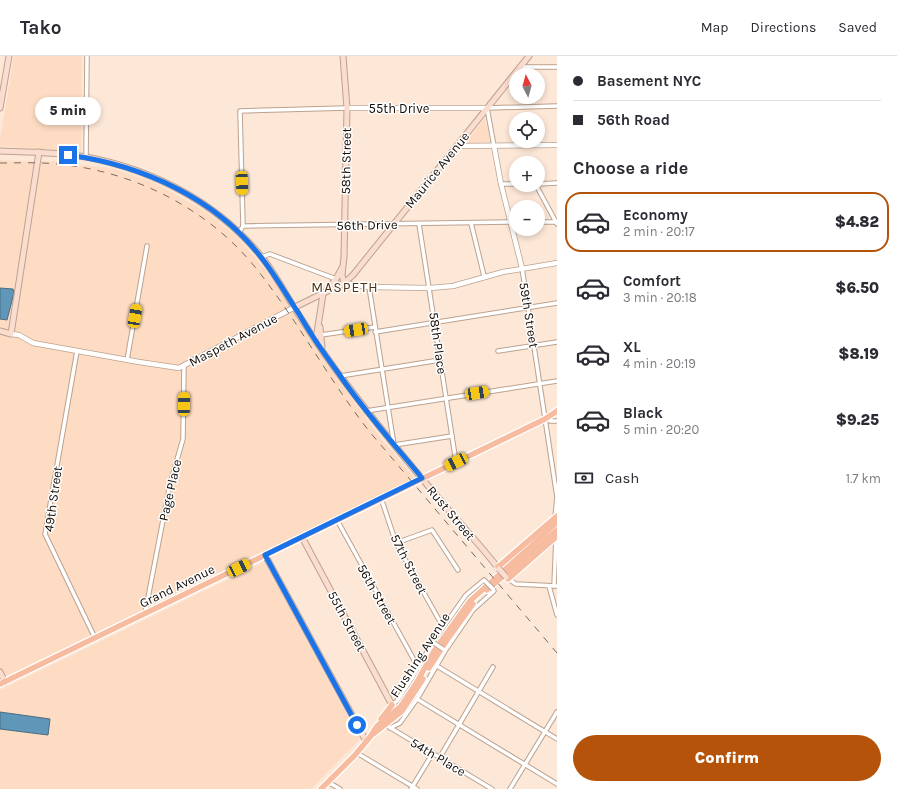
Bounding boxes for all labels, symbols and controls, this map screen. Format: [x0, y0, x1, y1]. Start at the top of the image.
text: Tako [20, 17, 61, 39]
text: Map [701, 19, 729, 36]
text: Directions [751, 19, 816, 36]
text: Saved [838, 19, 877, 36]
north arrow [509, 68, 545, 104]
map controls [509, 68, 545, 236]
text: Basement NYC [597, 72, 701, 90]
callout: 5 min [35, 97, 101, 125]
street label: 55th Drive [369, 101, 430, 116]
text: 5 min [50, 103, 86, 118]
text: 56th Road [597, 111, 670, 129]
button: locate [509, 112, 545, 148]
street label: 58th Street [338, 127, 354, 195]
street label: Maurice Avenue [402, 129, 473, 211]
route end [59, 146, 77, 164]
button: + [509, 156, 545, 192]
text: Choose a ride [573, 157, 688, 179]
car [236, 171, 248, 195]
button: − [509, 200, 545, 236]
icon: car [575, 204, 611, 240]
text: Economy [623, 206, 688, 224]
text: $4.82 [835, 213, 879, 231]
street label: 56th Drive [336, 217, 398, 233]
text: 2 min · 20:17 [623, 224, 695, 239]
icon: car [575, 270, 611, 306]
text: Comfort [623, 272, 681, 290]
district label: MASPETH [311, 279, 379, 296]
text: $6.50 [835, 279, 879, 297]
street label: 59th Street [516, 281, 542, 349]
text: 3 min · 20:18 [623, 290, 697, 305]
car [127, 303, 143, 329]
street label: Maspeth Avenue [186, 310, 280, 370]
street label: 58th Place [426, 311, 450, 375]
car [343, 322, 369, 338]
icon: car [575, 336, 611, 372]
text: XL [623, 338, 641, 356]
text: $8.19 [838, 345, 879, 363]
text: 4 min · 20:19 [623, 356, 696, 371]
car [464, 385, 490, 401]
car [178, 392, 190, 416]
icon: car [575, 402, 611, 438]
text: Black [623, 404, 663, 422]
text: $9.25 [836, 411, 879, 429]
text: 5 min · 20:20 [623, 422, 699, 437]
car [443, 451, 469, 473]
street label: Page Place [156, 457, 184, 522]
street label: 49th Street [41, 465, 65, 533]
icon: cash [573, 467, 595, 489]
text: Cash [605, 469, 639, 487]
text: 1.7 km [846, 471, 881, 486]
street label: Rust Street [424, 483, 478, 543]
street label: 57th Street [388, 532, 430, 596]
car [226, 557, 252, 579]
street label: Grand Avenue [137, 561, 217, 611]
street label: 56th Street [354, 561, 400, 627]
street label: 55th Street [325, 588, 369, 654]
street label: Flushing Avenue [387, 610, 453, 700]
route start [348, 716, 366, 734]
street label: 54th Place [408, 735, 469, 780]
button: Confirm [573, 735, 881, 781]

